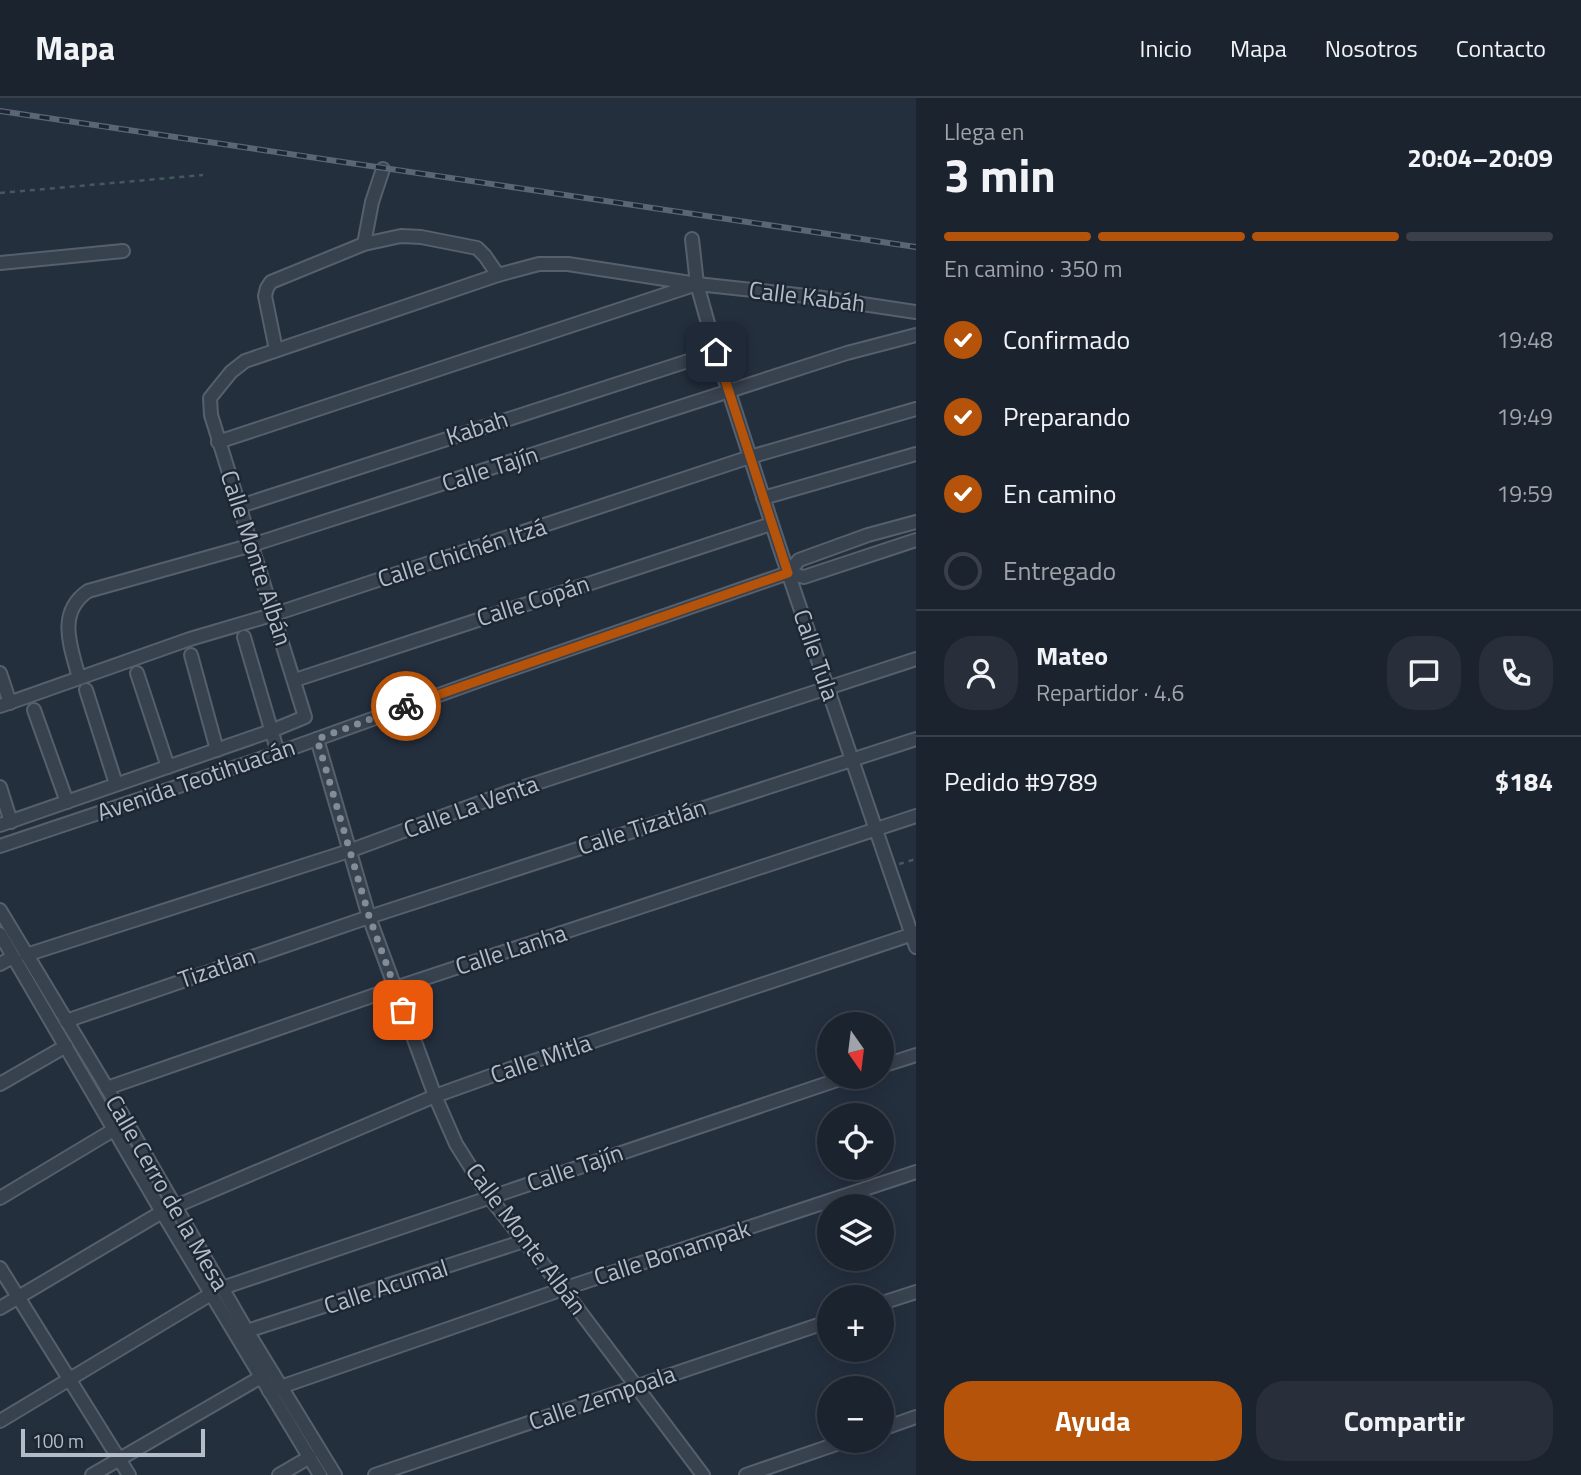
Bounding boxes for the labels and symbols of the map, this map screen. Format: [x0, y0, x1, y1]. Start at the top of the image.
street label: Calle Kabáh [747, 271, 867, 321]
pin [686, 322, 746, 382]
street label: Kabah [441, 400, 512, 454]
street label: Calle Tajín [437, 436, 543, 501]
street label: Calle Monte Albán [212, 465, 302, 650]
street label: Calle Chichén Itzá [373, 508, 551, 596]
street label: Calle Copán [472, 565, 594, 635]
street label: Calle Tula [785, 604, 849, 705]
courier [371, 671, 441, 741]
street label: Avenida Teotihuacán [92, 728, 300, 830]
street label: Calle La Venta [398, 765, 543, 847]
street label: Calle Tizatlán [573, 788, 711, 864]
street label: Calle Lanha [450, 914, 571, 984]
street label: Tizatlan [173, 937, 260, 997]
pin [373, 980, 433, 1040]
north arrow [817, 1012, 894, 1088]
street label: Calle Mitla [485, 1024, 596, 1092]
street label: Calle Cerro de la Mesa [97, 1088, 239, 1297]
street label: Calle Tajín [522, 1134, 628, 1200]
street label: Calle Monte Albán [458, 1155, 596, 1322]
street label: Calle Bonampak [589, 1210, 755, 1294]
street label: Calle Acumal [319, 1249, 452, 1323]
street label: Calle Zempoala [523, 1355, 680, 1439]
scale bar [21, 1426, 205, 1458]

